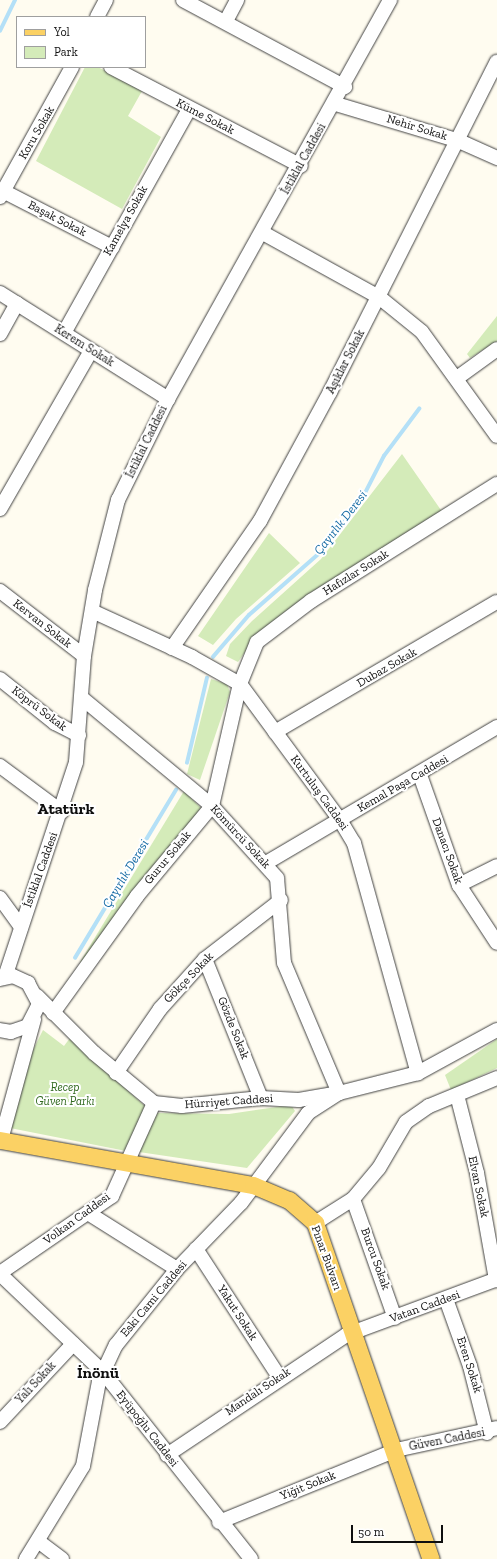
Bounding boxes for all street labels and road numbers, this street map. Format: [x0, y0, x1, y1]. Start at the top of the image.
street label: Küme Sokak [173, 96, 237, 138]
street label: Koru Sokak [16, 104, 58, 162]
street label: Nehir Sokak [385, 112, 449, 144]
street label: İstiklal Caddesi [279, 121, 329, 197]
street label: Kamelya Sokak [101, 183, 151, 259]
street label: Başak Sokak [25, 198, 89, 240]
street label: Kerem Sokak [51, 322, 117, 370]
street label: Aşıklar Sokak [324, 327, 368, 397]
street label: İstiklal Caddesi [123, 403, 171, 481]
street label: Hafızlar Sokak [320, 547, 392, 599]
street label: Kervan Sokak [10, 597, 74, 651]
street label: Dubaz Sokak [355, 645, 419, 691]
street label: Köprü Sokak [8, 684, 70, 734]
street label: Kemal Paşa Caddesi [355, 752, 451, 816]
street label: Kurtuluş Caddesi [287, 753, 351, 833]
street label: Kömürcü Sokak [207, 802, 273, 872]
street label: Danacı Sokak [428, 816, 466, 886]
street label: Gurur Sokak [141, 828, 195, 888]
street label: İstiklal Caddesi [21, 830, 61, 910]
street label: Gökçe Sokak [161, 950, 217, 1006]
street label: Gözde Sokak [214, 995, 252, 1061]
street label: Hürriyet Caddesi [184, 1092, 274, 1112]
street label: Elvan Sokak [464, 1155, 492, 1219]
street label: Volkan Caddesi [41, 1190, 113, 1248]
street label: Pınar Bulvarı [308, 1224, 344, 1292]
street label: Burcu Sokak [357, 1226, 393, 1292]
street label: Eski Cami Caddesi [118, 1258, 190, 1340]
street label: Yakut Sokak [214, 1283, 260, 1343]
street label: Vatan Caddesi [388, 1288, 462, 1326]
street label: Eren Sokak [453, 1335, 485, 1395]
street label: Yalı Sokak [13, 1359, 59, 1407]
street label: Mandalı Sokak [223, 1365, 293, 1419]
street label: Eyüpoğlu Caddesi [113, 1388, 181, 1470]
street label: Güven Caddesi [408, 1426, 486, 1454]
street label: Yiğit Sokak [278, 1468, 338, 1504]

